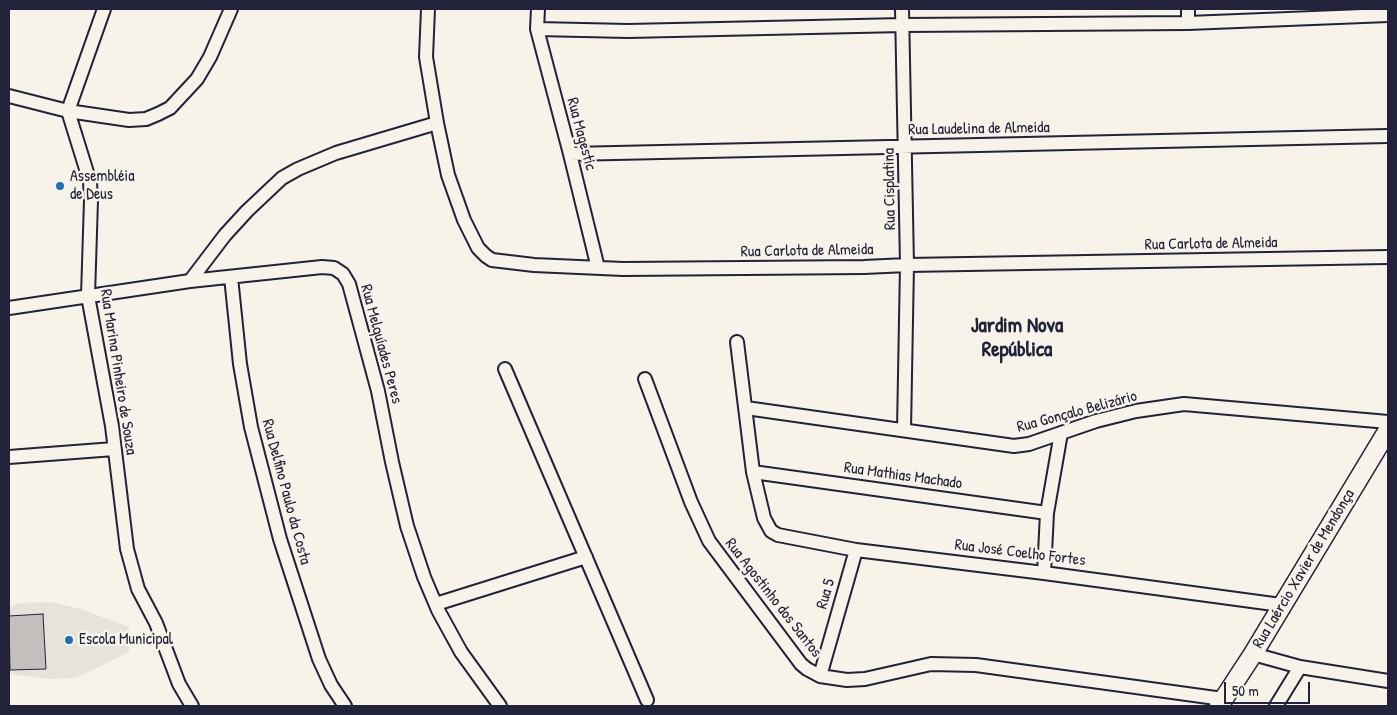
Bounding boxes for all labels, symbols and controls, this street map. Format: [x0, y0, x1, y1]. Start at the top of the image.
street label: Rua Magestic [562, 96, 600, 172]
street label: Rua Laudelina de Almeida [908, 118, 1050, 140]
street label: Rua Cisplatina [880, 148, 900, 230]
place label: Assembléia de Deus [70, 167, 134, 205]
marker: Assembléia de Deus [54, 180, 66, 192]
street label: Rua Carlota de Almeida [1145, 233, 1277, 255]
street label: Rua Carlota de Almeida [741, 240, 873, 262]
street label: Rua Melquíades Peres [356, 282, 406, 406]
street label: Rua Marina Pinheiro de Souza [95, 288, 141, 456]
district label: Jardim Nova República [971, 313, 1063, 363]
street label: Rua Gonçalo Belizário [1015, 387, 1139, 437]
street label: Rua Delfino Paulo da Costa [257, 417, 315, 567]
street label: Rua Mathias Machado [843, 458, 963, 494]
street label: Rua Laércio Xavier de Mendonça [1249, 486, 1359, 652]
street label: Rua Agostinho dos Santos [721, 535, 825, 661]
street label: Rua José Coelho Fortes [954, 535, 1086, 571]
street label: Rua 5 [813, 577, 839, 611]
place label: Escola Municipal [79, 630, 173, 650]
marker: Escola Municipal [63, 634, 75, 646]
scale bar [1227, 672, 1313, 704]
text: 50 m [1232, 680, 1259, 701]

